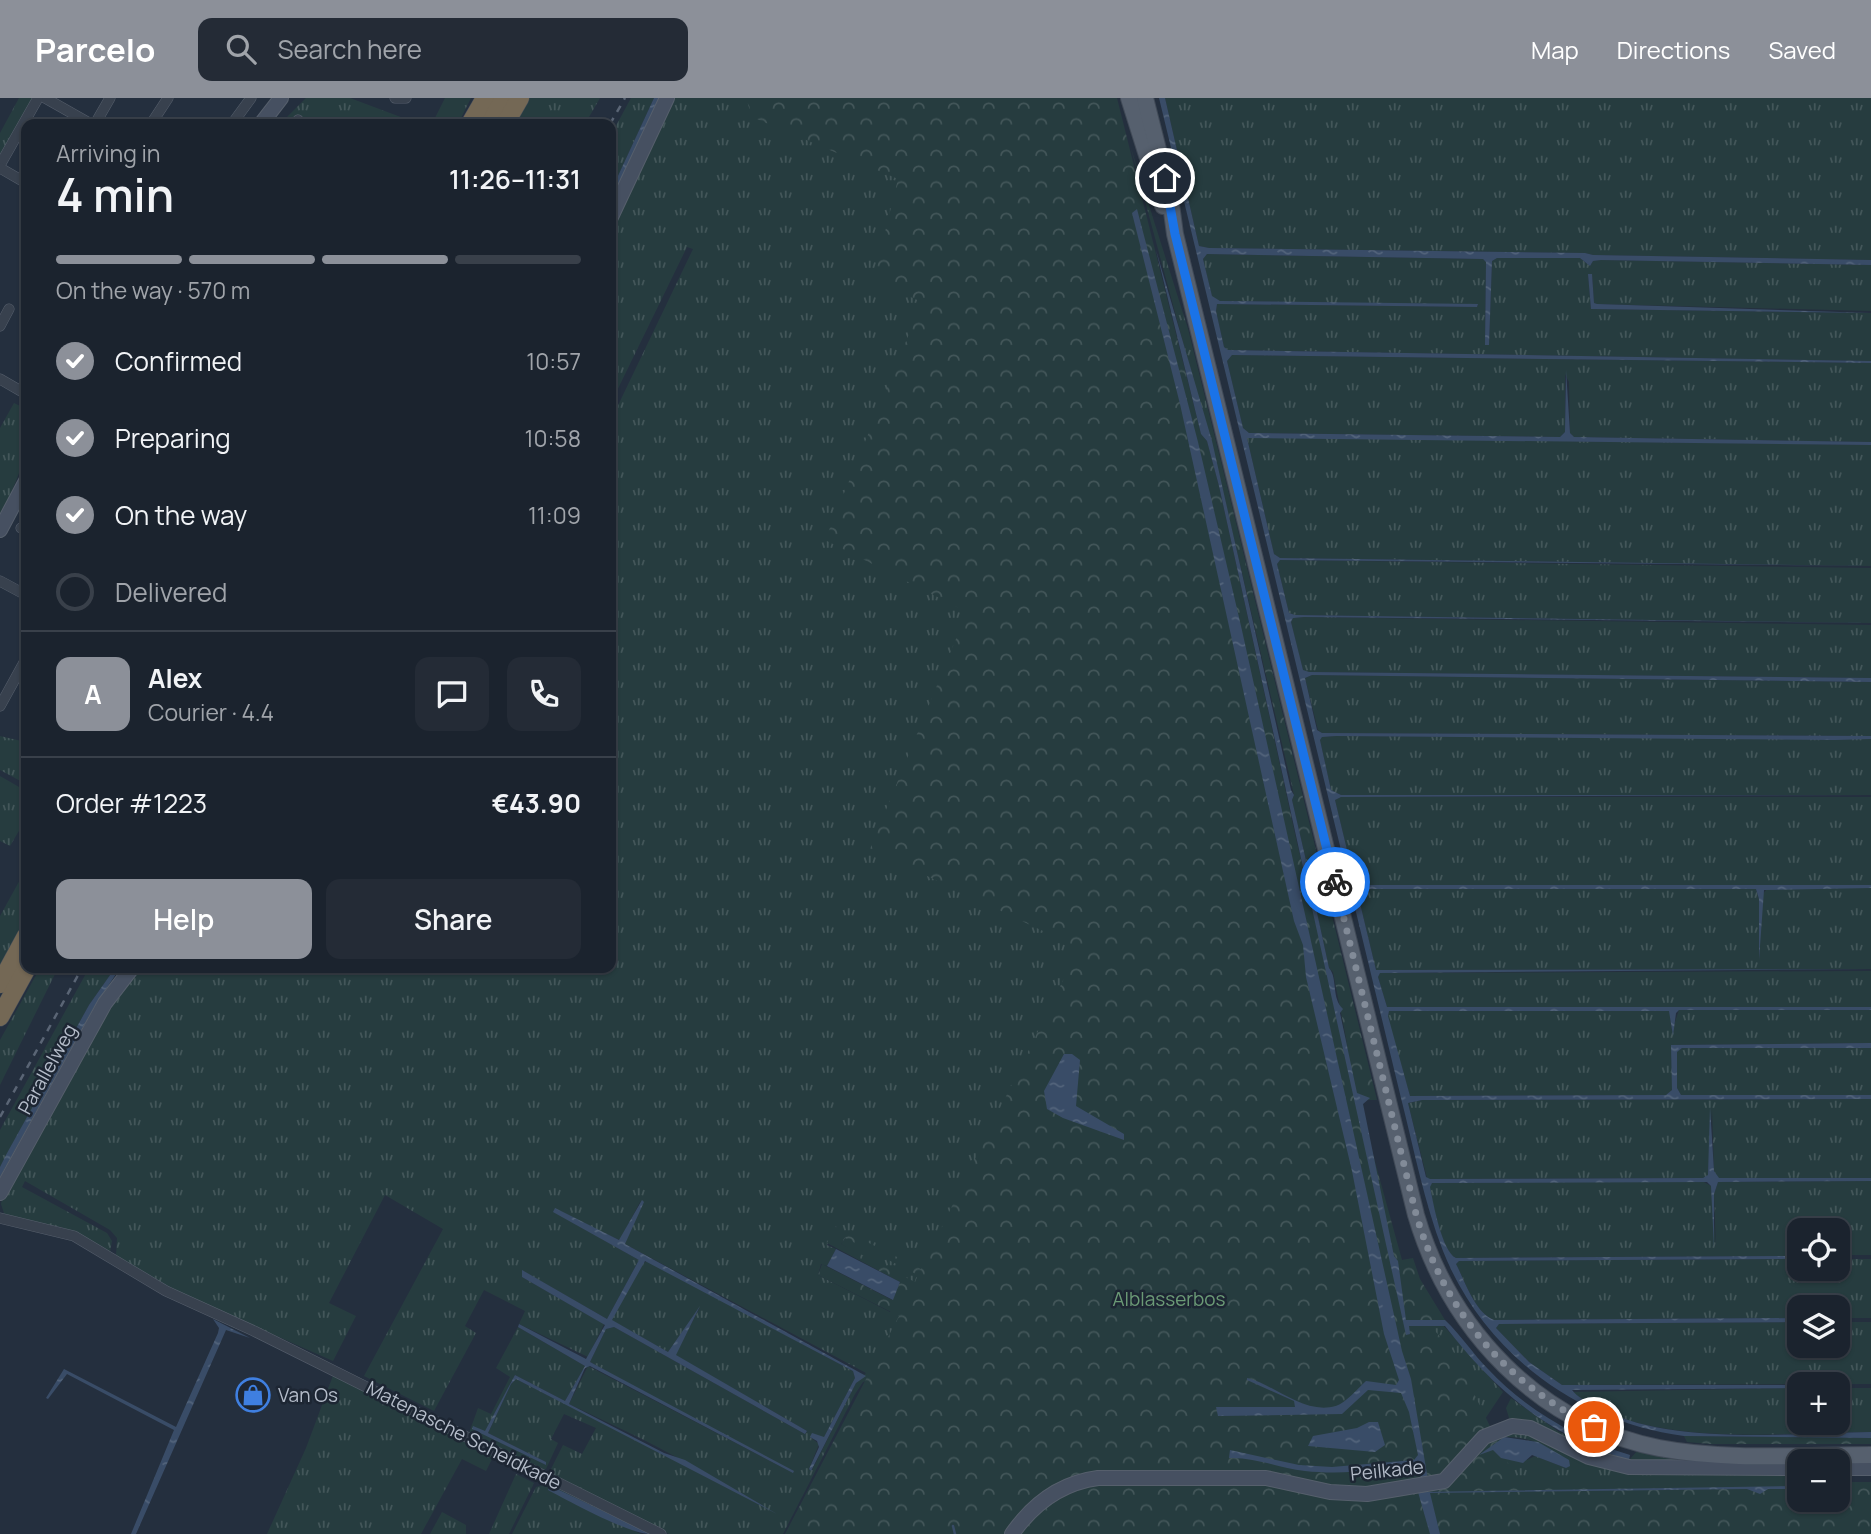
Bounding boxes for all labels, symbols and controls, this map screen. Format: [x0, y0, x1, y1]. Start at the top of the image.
search box [198, 18, 688, 81]
text: Parcelo [35, 27, 156, 72]
icon: search [222, 30, 260, 68]
text: Search here [278, 31, 422, 67]
text: Map [1531, 33, 1579, 66]
text: Directions [1617, 33, 1730, 66]
text: Saved [1768, 33, 1836, 66]
text: Arriving in [56, 137, 161, 169]
pin [1135, 148, 1195, 208]
icon: home [1146, 159, 1184, 197]
text: 11:26–11:31 [449, 161, 581, 197]
text: 4 min [56, 163, 174, 226]
text: On the way · 570 m [56, 274, 250, 306]
icon: check [56, 342, 94, 380]
text: Confirmed [115, 343, 242, 379]
text: 10:57 [526, 345, 581, 377]
icon: check [56, 419, 94, 457]
text: Preparing [115, 420, 231, 456]
text: 10:58 [524, 422, 581, 454]
icon: check [56, 496, 94, 534]
text: On the way [115, 497, 247, 533]
text: 11:09 [528, 499, 581, 531]
text: Delivered [115, 574, 227, 610]
button: chat [415, 657, 489, 731]
button: phone [507, 657, 581, 731]
text: Alex [148, 660, 202, 696]
text: A [84, 676, 102, 712]
text: Courier · 4.4 [148, 696, 274, 728]
text: Order #1223 [56, 785, 207, 821]
text: €43.90 [492, 785, 581, 821]
courier [1300, 847, 1370, 917]
icon: bike [1316, 863, 1354, 901]
button: Help [56, 879, 312, 959]
button: Share [326, 879, 581, 959]
street label: Parallelweg [11, 1019, 83, 1119]
map controls [1787, 1218, 1850, 1512]
button: locate [1787, 1218, 1850, 1281]
park label: Alblasserbos [1113, 1286, 1226, 1312]
button: layers [1787, 1295, 1850, 1358]
button: + [1787, 1372, 1850, 1435]
street label: Matenasche Scheidkade [362, 1374, 566, 1496]
shop icon: Van Os [234, 1376, 272, 1414]
place label: Van Os [278, 1382, 338, 1408]
pin [1564, 1397, 1624, 1457]
icon: bag [1575, 1408, 1613, 1446]
button: − [1787, 1449, 1850, 1512]
street label: Peilkade [1349, 1453, 1425, 1487]

